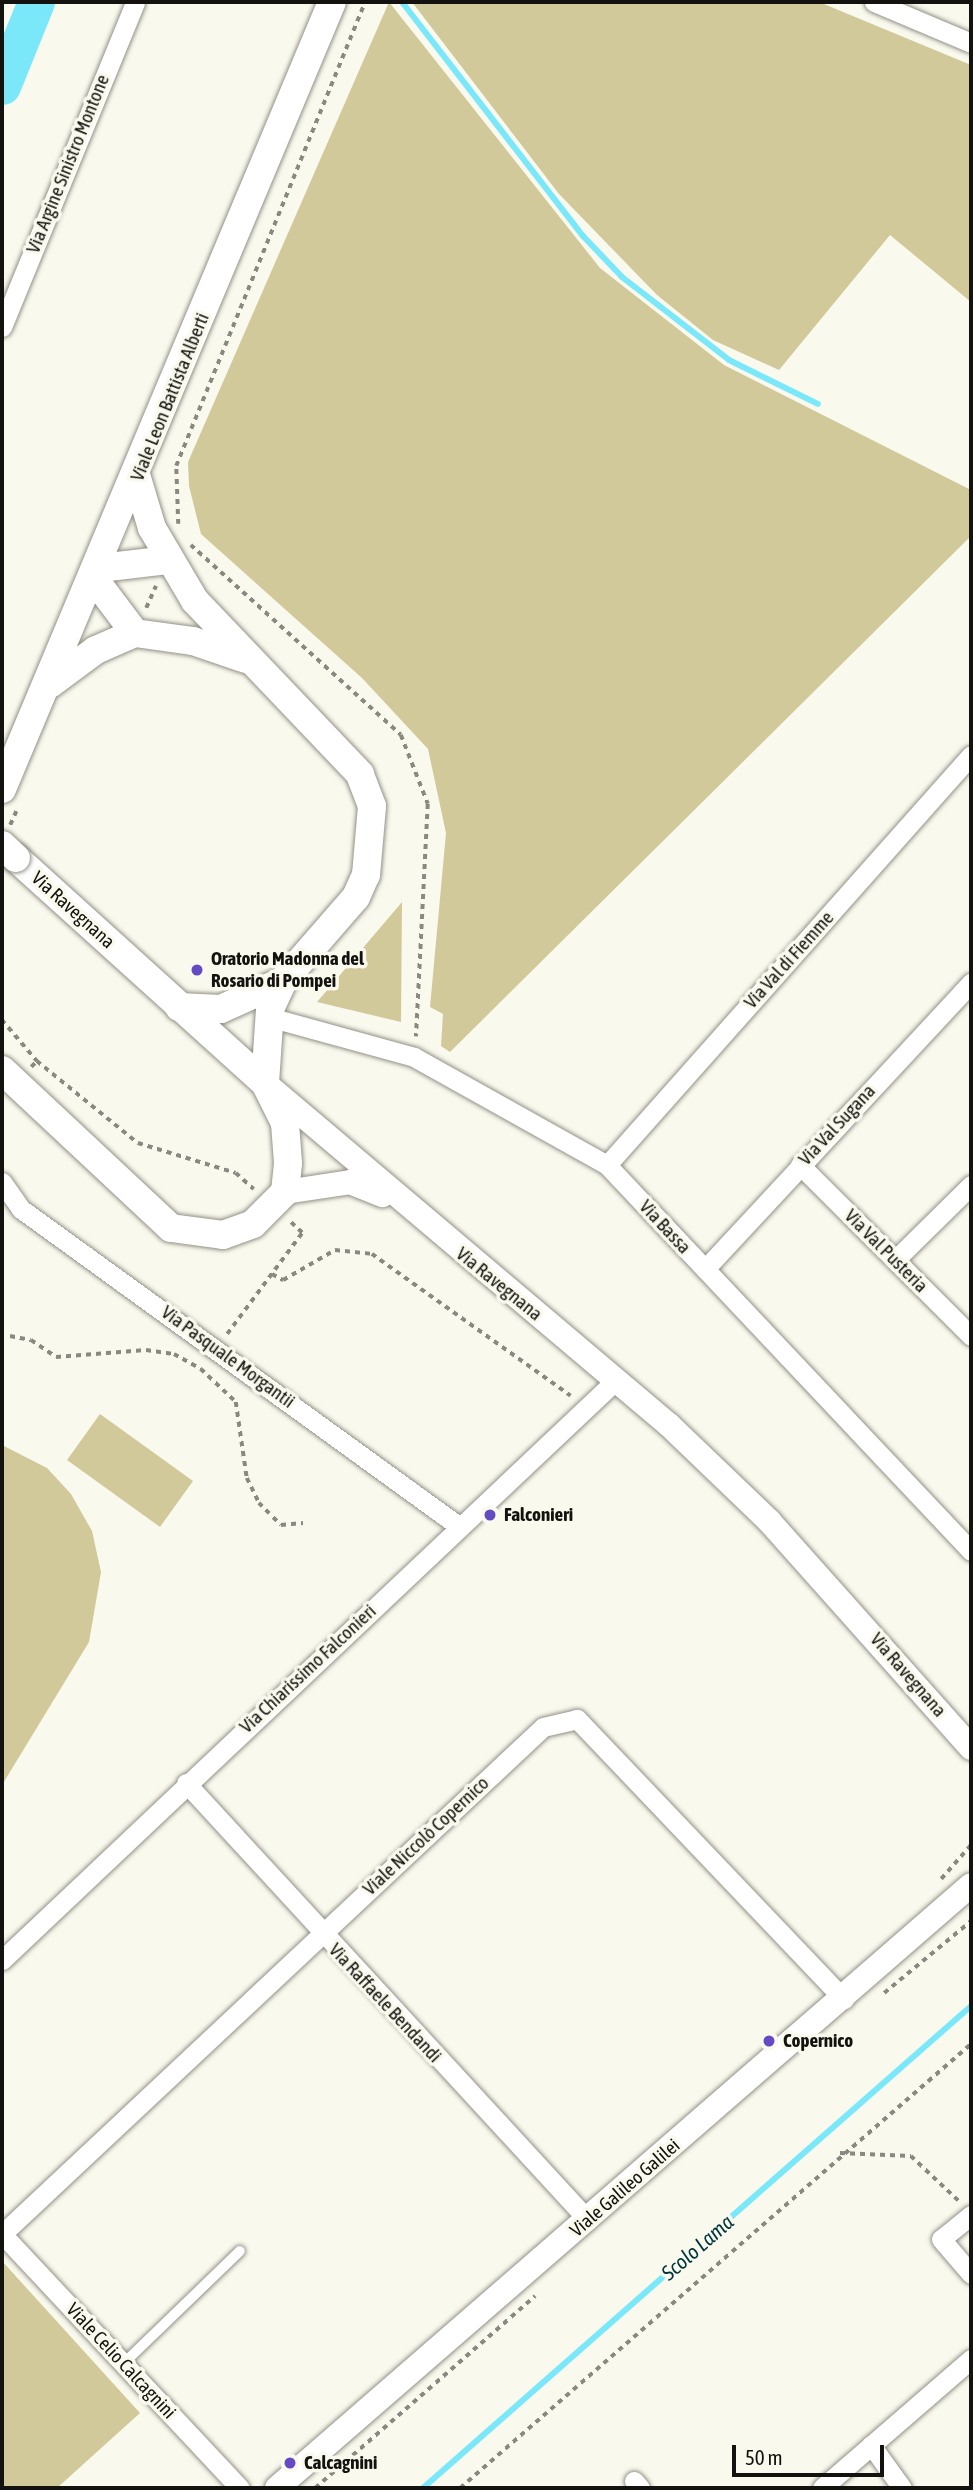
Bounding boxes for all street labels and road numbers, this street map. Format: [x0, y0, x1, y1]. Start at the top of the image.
street label: Via Argine Sinistro Montone [22, 71, 114, 257]
street label: Viale Leon Battista Alberti [126, 310, 214, 484]
street label: Via Ravegnana [27, 867, 119, 953]
street label: Via Val di Fiemme [739, 907, 839, 1013]
street label: Via Val Sugana [794, 1080, 880, 1170]
street label: Via Bassa [634, 1195, 696, 1259]
street label: Via Val Pusteria [840, 1205, 932, 1297]
street label: Via Ravegnana [451, 1242, 547, 1326]
street label: Via Pasquale Morgantii [157, 1301, 299, 1413]
street label: Via Chiarissimo Falconieri [235, 1600, 381, 1738]
street label: Via Ravegnana [865, 1628, 951, 1722]
street label: Viale Niccolò Copernico [358, 1772, 494, 1900]
street label: Via Raffaele Bendandi [324, 1939, 446, 2067]
street label: Viale Galileo Galilei [565, 2134, 685, 2242]
street label: Viale Celio Calcagnini [61, 2298, 181, 2424]

